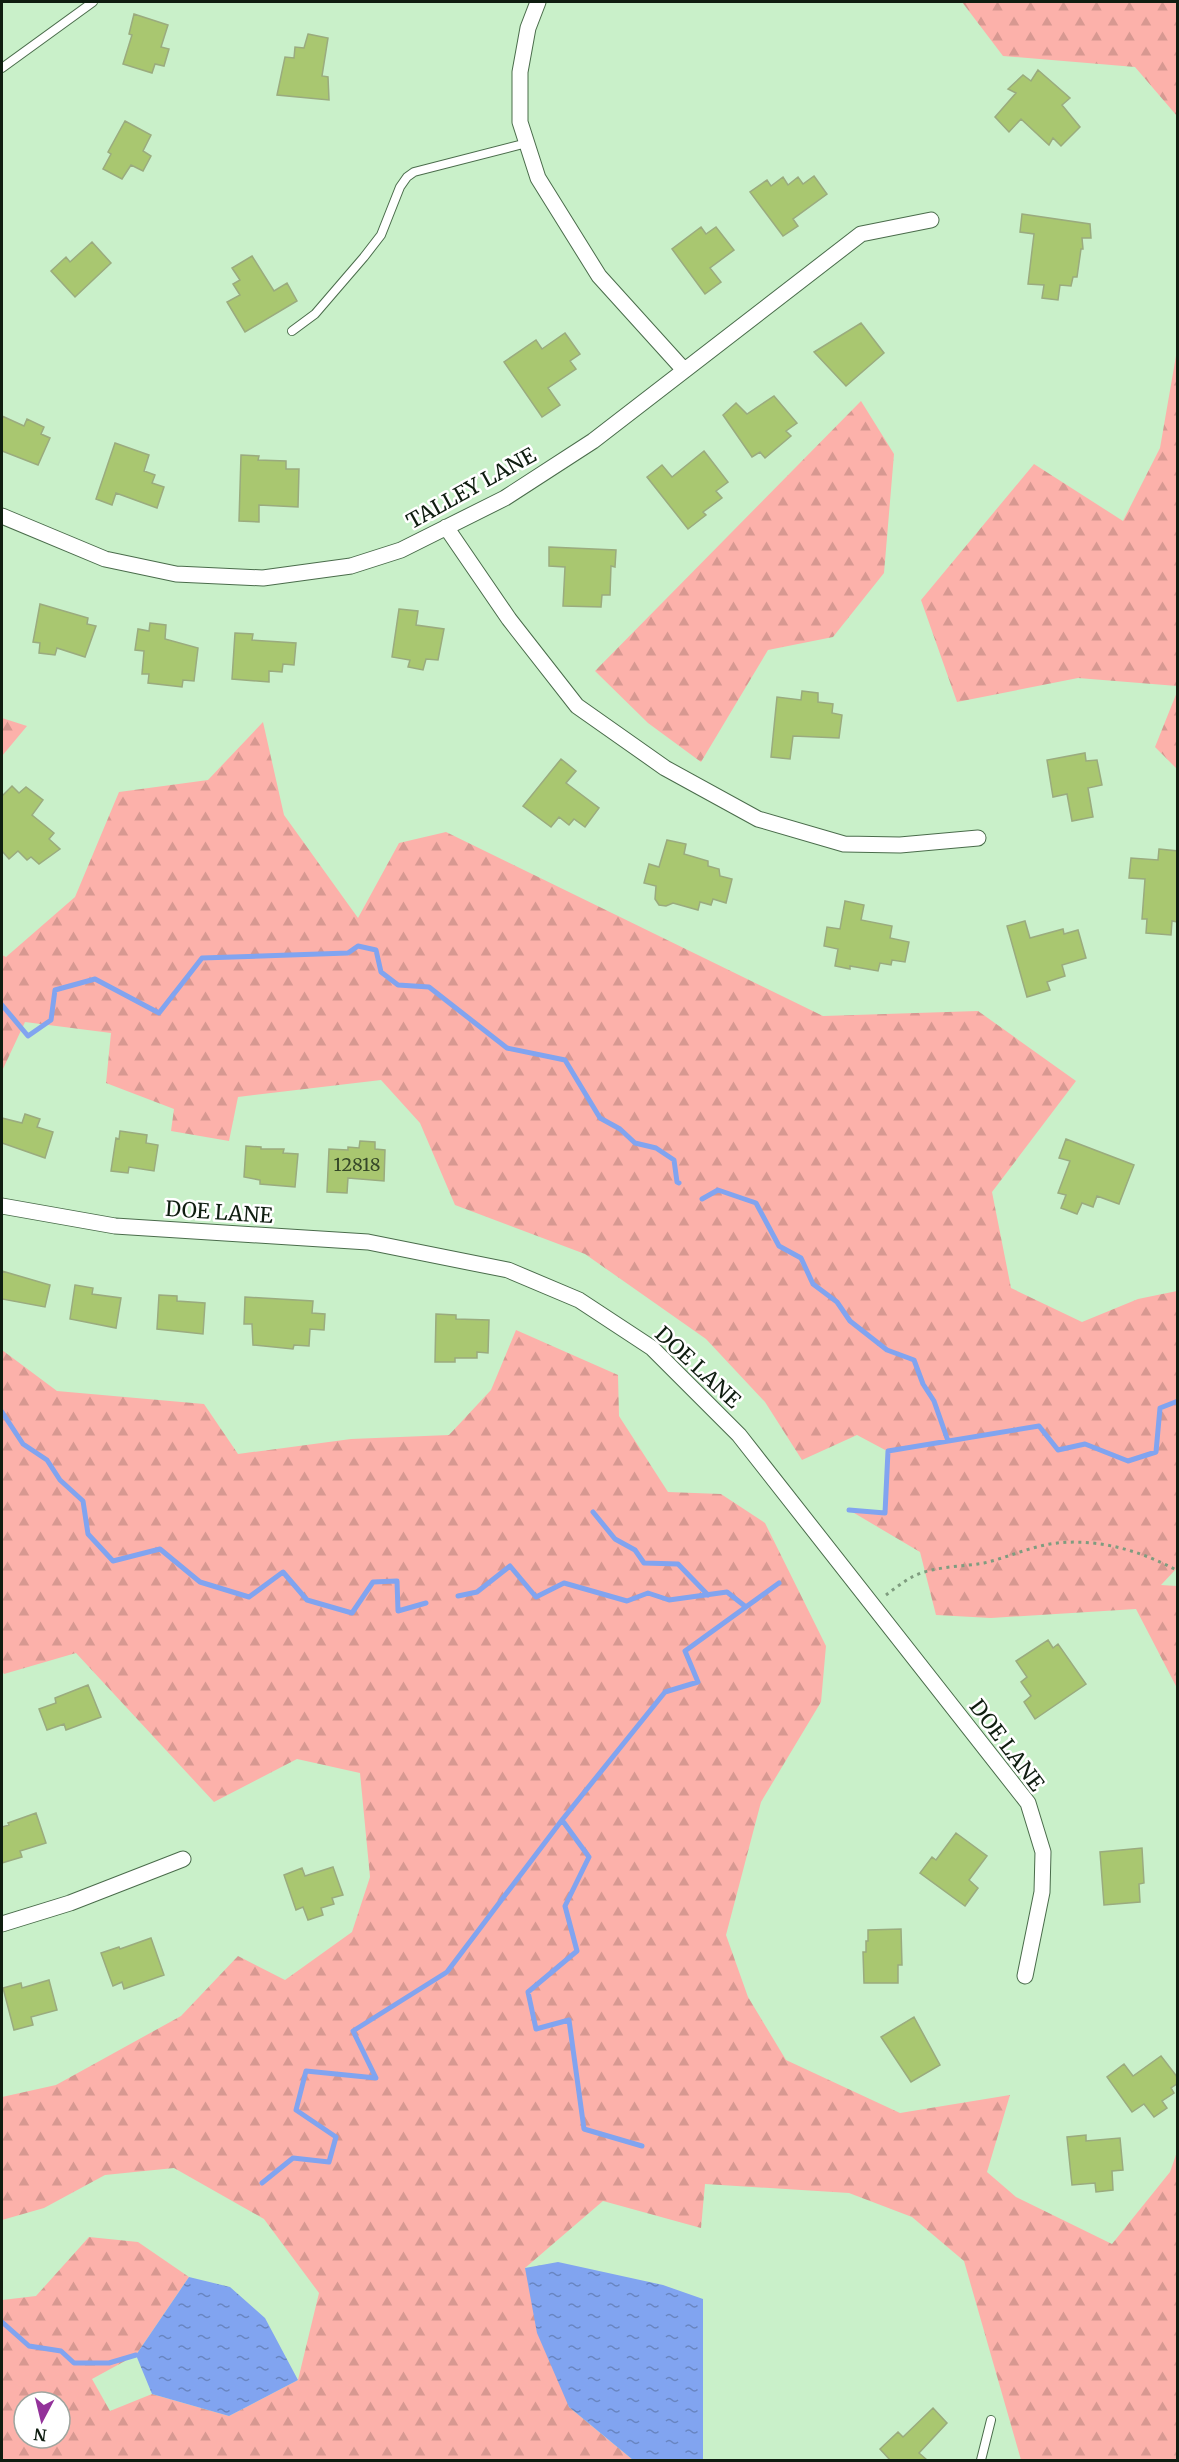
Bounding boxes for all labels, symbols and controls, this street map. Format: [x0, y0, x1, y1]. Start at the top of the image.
street label: TALLEY LANE [402, 441, 541, 535]
house number: 12818 [334, 1153, 380, 1176]
street label: DOE LANE [164, 1195, 274, 1229]
street label: DOE LANE [649, 1320, 747, 1414]
street label: DOE LANE [964, 1694, 1051, 1797]
north arrow [12, 2390, 72, 2450]
text: N [32, 2424, 48, 2446]

